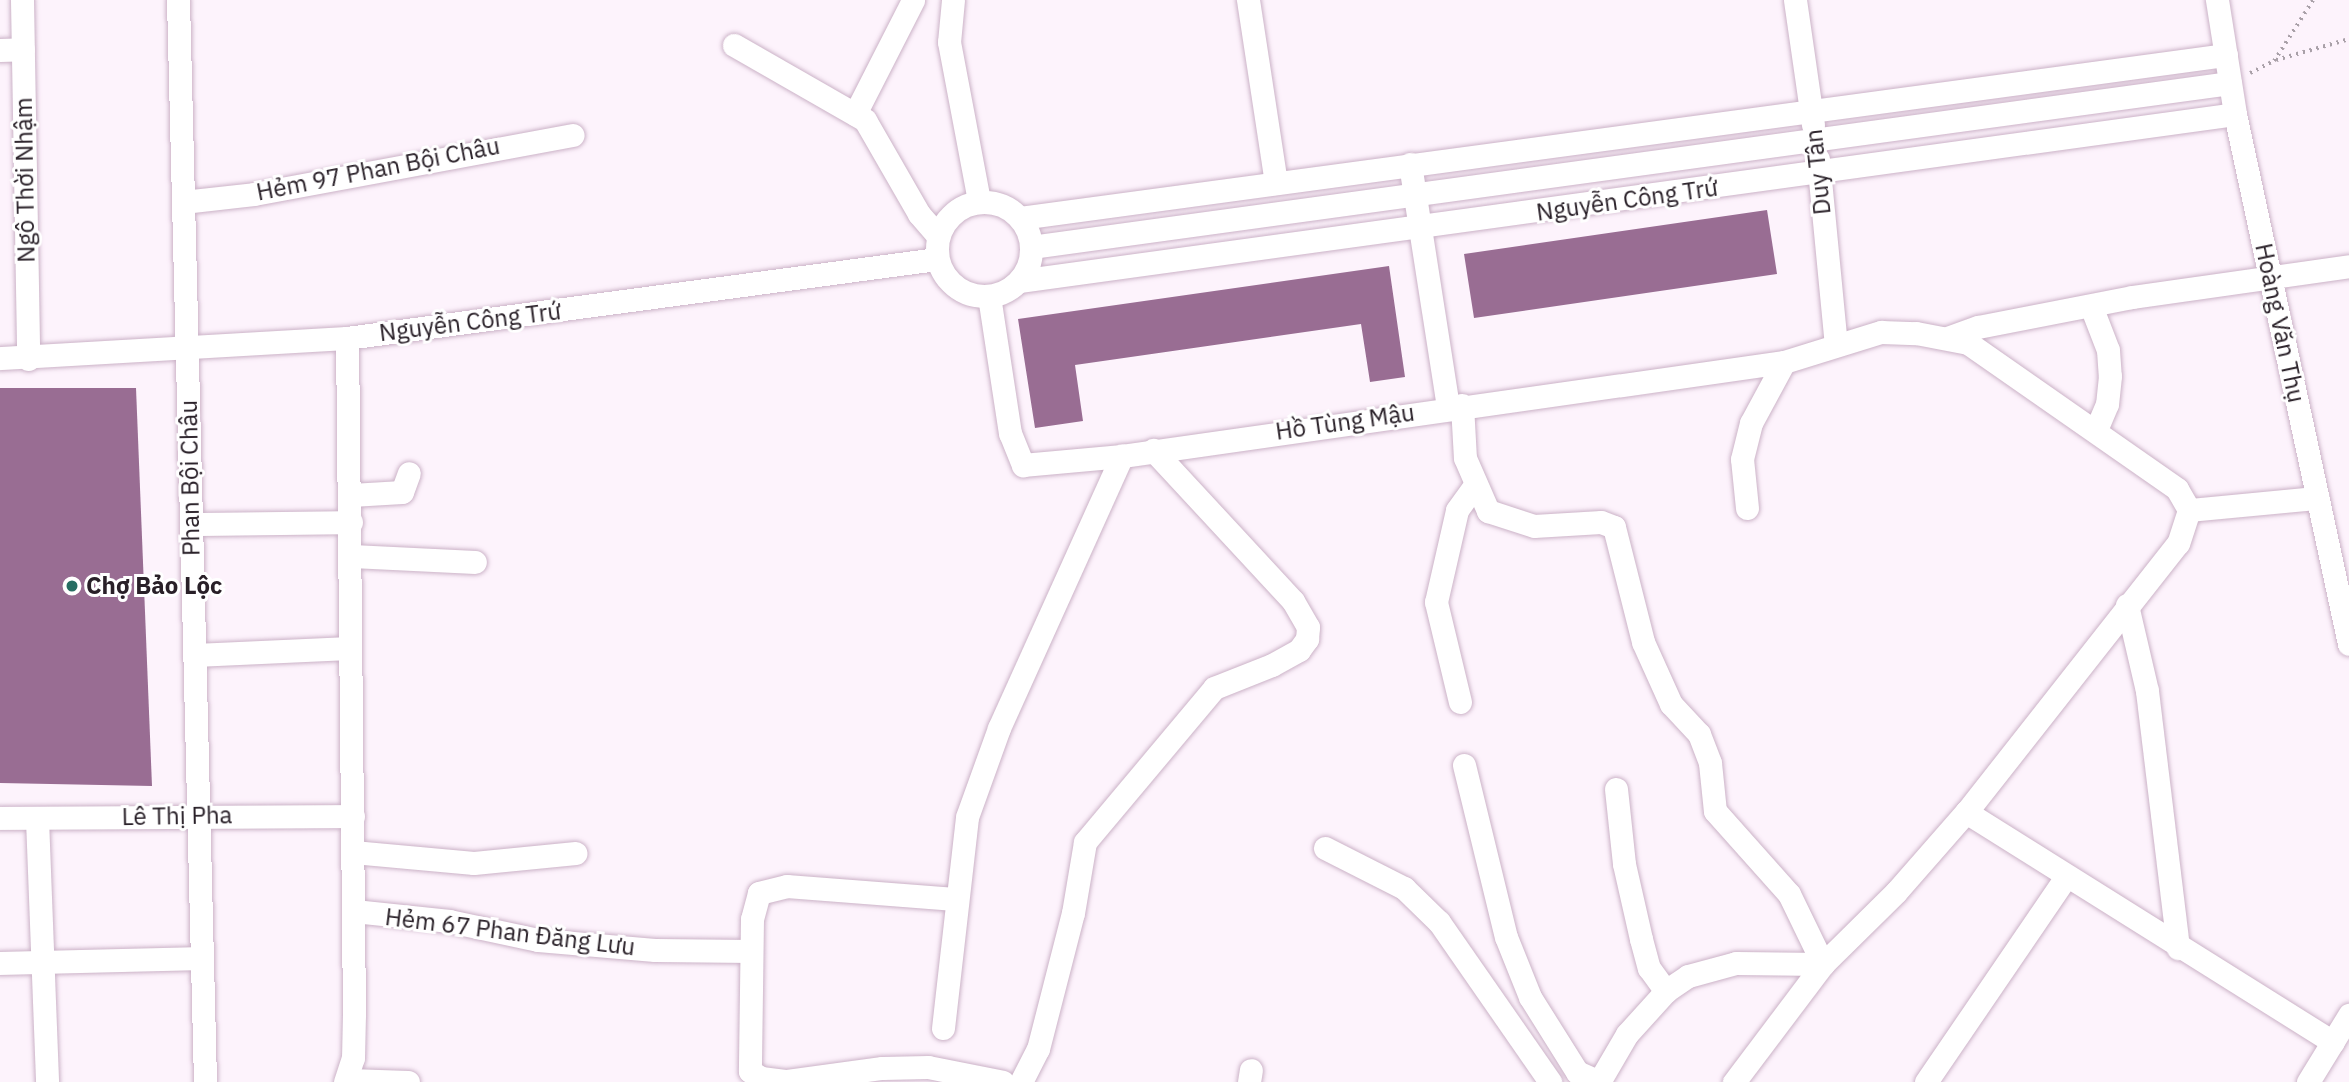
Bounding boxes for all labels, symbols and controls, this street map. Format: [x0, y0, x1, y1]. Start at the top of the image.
street label: Ngô Thời Nhậm [9, 97, 41, 263]
street label: Duy Tân [1799, 128, 1837, 216]
street label: Hẻm 97 Phan Bội Châu [254, 131, 502, 207]
street label: Nguyễn Công Trứ [1534, 173, 1720, 227]
street label: Hoàng Văn Thụ [2249, 241, 2311, 405]
street label: Nguyễn Công Trứ [377, 297, 563, 347]
street label: Hồ Tùng Mậu [1274, 398, 1416, 446]
street label: Phan Bội Châu [174, 400, 206, 556]
place label: Chợ Bảo Lộc [86, 572, 222, 600]
marker: Chợ Bảo Lộc [64, 578, 80, 594]
street label: Lê Thị Pha [121, 801, 233, 831]
street label: Hẻm 67 Phan Đăng Lưu [383, 902, 637, 962]

